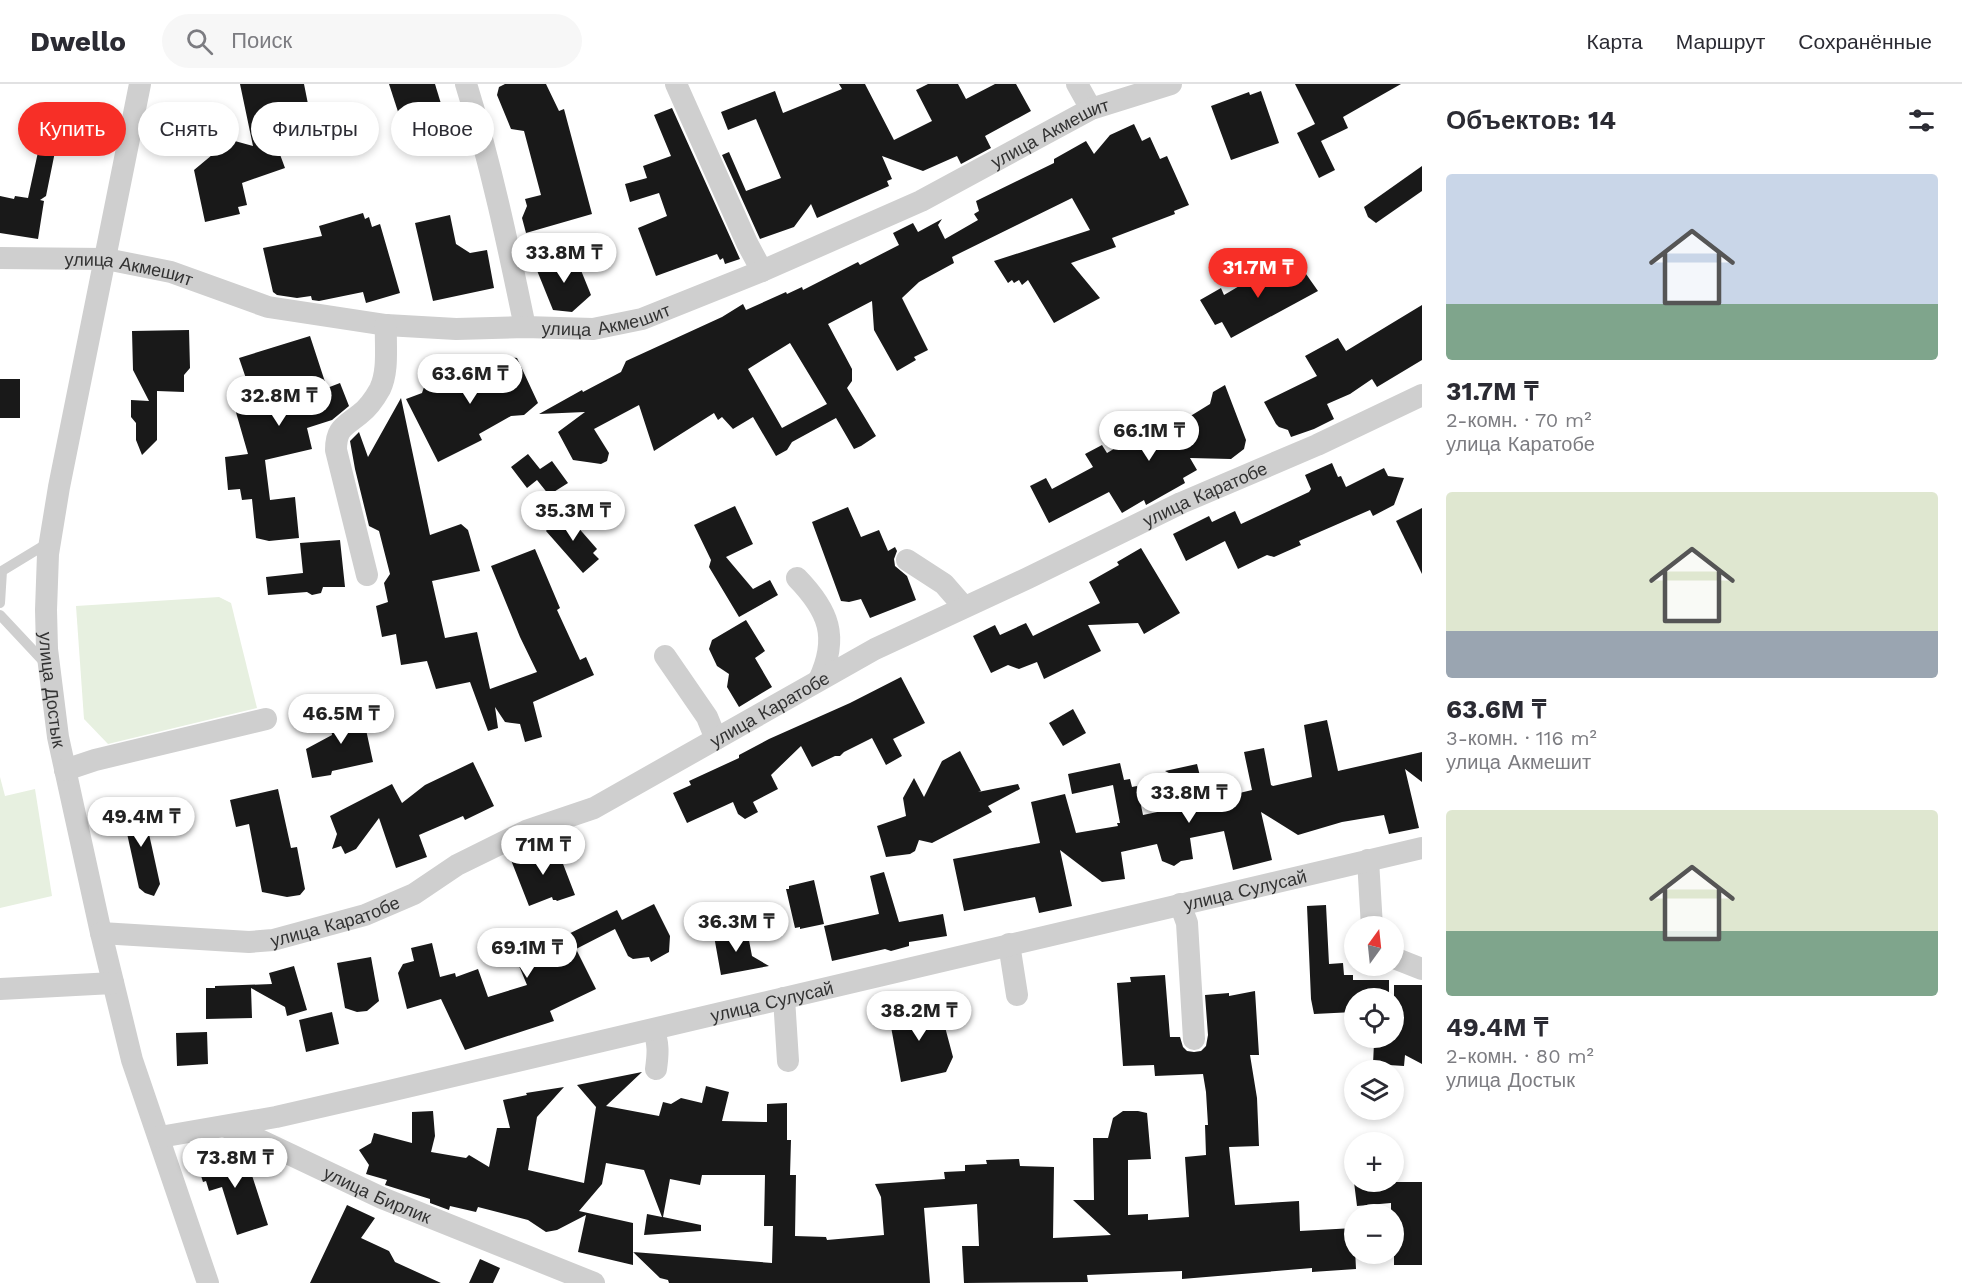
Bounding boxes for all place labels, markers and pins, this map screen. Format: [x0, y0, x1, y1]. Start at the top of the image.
pin: 33.8M ₸ [509, 233, 619, 284]
pin: 31.7M ₸ [1203, 248, 1313, 299]
pin: 63.6M ₸ [415, 354, 525, 405]
pin: 32.8M ₸ [224, 376, 334, 427]
pin: 66.1M ₸ [1094, 411, 1204, 462]
pin: 35.3M ₸ [518, 491, 628, 542]
pin: 46.5M ₸ [286, 694, 396, 745]
pin: 33.8M ₸ [1134, 773, 1244, 824]
pin: 49.4M ₸ [86, 797, 196, 848]
pin: 71M ₸ [501, 825, 585, 876]
pin: 36.3M ₸ [681, 902, 791, 953]
pin: 69.1M ₸ [472, 928, 582, 979]
pin: 38.2M ₸ [864, 991, 974, 1042]
pin: 73.8M ₸ [180, 1138, 290, 1189]

